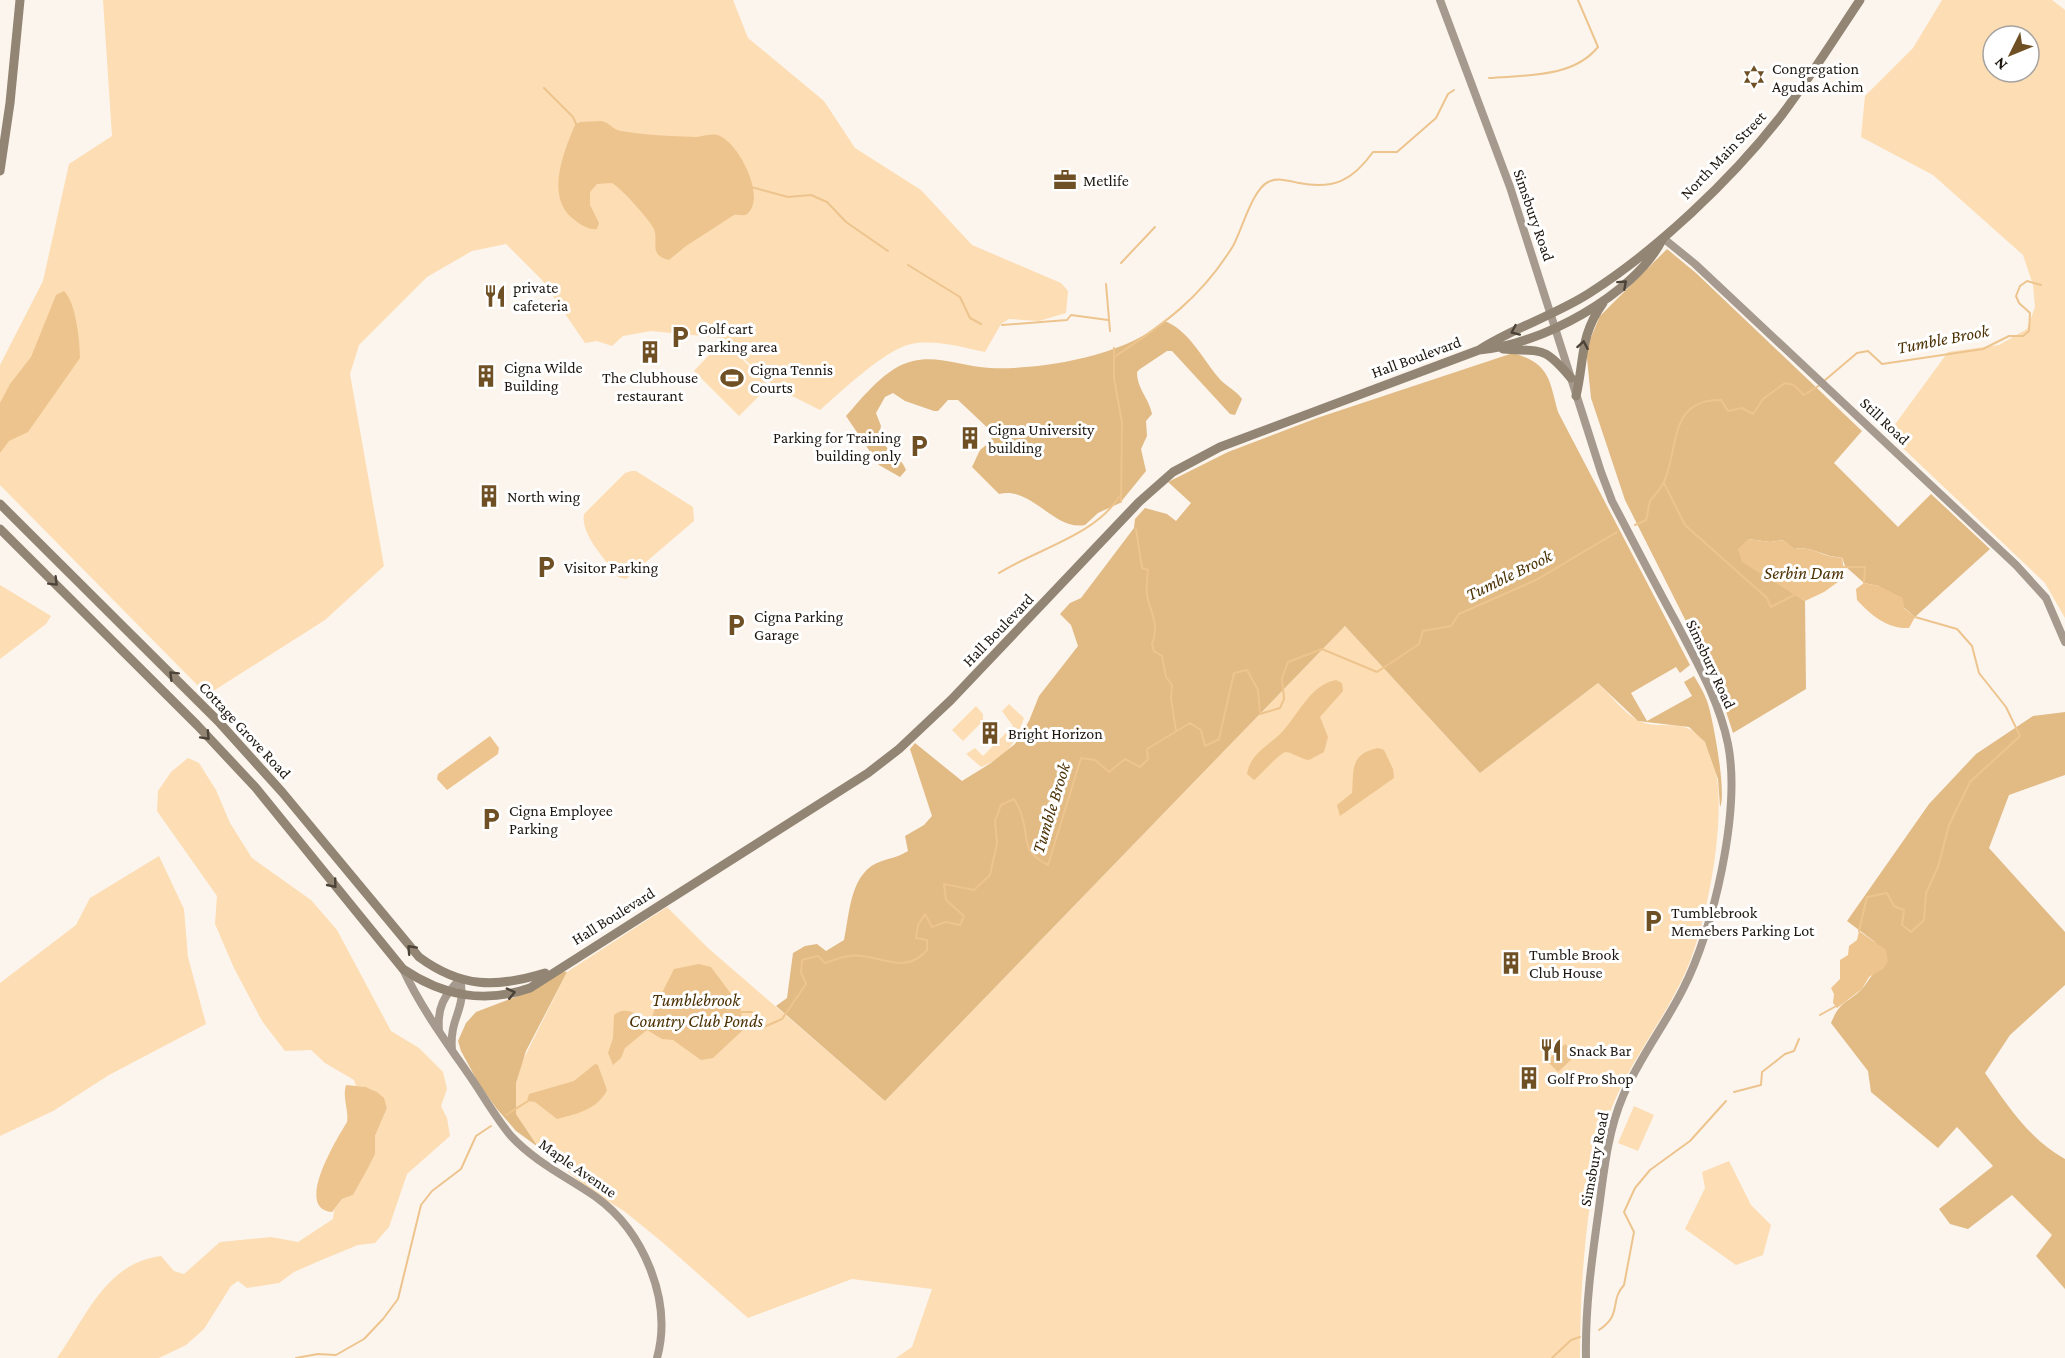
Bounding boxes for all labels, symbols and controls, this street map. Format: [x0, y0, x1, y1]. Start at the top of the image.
north arrow [1981, 24, 2041, 84]
text: N [1990, 54, 2010, 74]
place label: Congregation Agudas Achim [1772, 60, 1864, 96]
synagogue icon: Congregation Agudas Achim [1741, 64, 1767, 90]
street label: North Main Street [1677, 107, 1770, 202]
office icon: Metlife [1052, 167, 1078, 193]
street label: Simsbury Road [1509, 167, 1558, 264]
place label: Metlife [1083, 172, 1129, 189]
place label: private cafeteria [513, 279, 569, 314]
one-way arrow [1616, 280, 1627, 291]
restaurant icon: private cafeteria [482, 283, 508, 309]
place label: Golf cart parking area [698, 320, 778, 356]
water label: Tumble Brook [1895, 320, 1992, 358]
parking icon: Golf cart parking area [667, 324, 693, 350]
one-way arrow [1510, 324, 1521, 336]
street label: Hall Boulevard [1369, 333, 1464, 381]
building icon: The Clubhouse restaurant [637, 339, 663, 365]
one-way arrow [1576, 341, 1589, 351]
place label: Cigna Wilde Building [504, 359, 583, 395]
place label: Cigna Tennis Courts [750, 361, 833, 396]
building icon: Cigna Wilde Building [473, 363, 499, 389]
sports icon: Cigna Tennis Courts [719, 365, 745, 391]
place label: The Clubhouse restaurant [602, 369, 698, 404]
street label: Still Road [1857, 394, 1913, 448]
place label: Cigna University building [988, 421, 1095, 457]
building icon: Cigna University building [957, 425, 983, 451]
place label: Parking for Training building only [773, 429, 902, 465]
parking icon: Parking for Training building only [906, 433, 932, 459]
building icon: North wing [476, 483, 502, 509]
place label: North wing [507, 488, 581, 506]
water label: Tumble Brook [1463, 545, 1556, 604]
parking icon: Visitor Parking [533, 554, 559, 580]
place label: Visitor Parking [564, 559, 659, 577]
water label: Serbin Dam [1764, 563, 1844, 583]
one-way arrow [47, 576, 58, 586]
street label: Hall Boulevard [959, 590, 1037, 670]
place label: Cigna Parking Garage [754, 608, 844, 644]
parking icon: Cigna Parking Garage [723, 612, 749, 638]
street label: Simsbury Road [1682, 617, 1739, 712]
one-way arrow [169, 671, 179, 682]
street label: Cottage Grove Road [195, 678, 295, 783]
building icon: Bright Horizon [977, 720, 1003, 746]
place label: Bright Horizon [1008, 725, 1103, 743]
one-way arrow [199, 728, 210, 739]
water label: Tumble Brook [1028, 759, 1075, 856]
place label: Cigna Employee Parking [509, 802, 613, 838]
parking icon: Cigna Employee Parking [478, 806, 504, 832]
one-way arrow [326, 877, 337, 888]
street label: Hall Boulevard [569, 884, 658, 948]
place label: Tumblebrook Memebers Parking Lot [1671, 904, 1815, 940]
parking icon: Tumblebrook Memebers Parking Lot [1640, 908, 1666, 934]
one-way arrow [407, 945, 418, 956]
place label: Tumble Brook Club House [1529, 946, 1619, 981]
building icon: Tumble Brook Club House [1498, 950, 1524, 976]
one-way arrow [506, 988, 516, 1001]
water label: Tumblebrook Country Club Ponds [629, 990, 763, 1031]
restaurant icon: Snack Bar [1538, 1037, 1564, 1063]
place label: Snack Bar [1569, 1042, 1632, 1059]
building icon: Golf Pro Shop [1516, 1065, 1542, 1091]
place label: Golf Pro Shop [1547, 1070, 1634, 1088]
street label: Simsbury Road [1577, 1110, 1613, 1208]
street label: Maple Avenue [536, 1135, 620, 1202]

